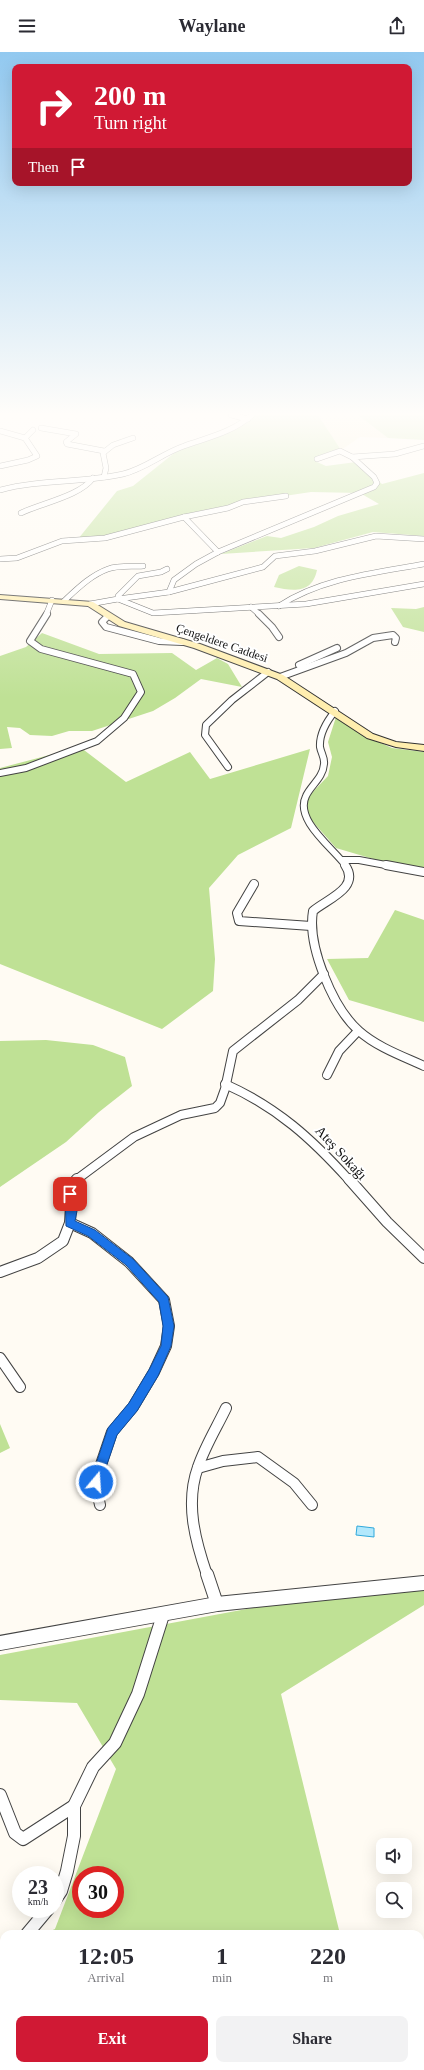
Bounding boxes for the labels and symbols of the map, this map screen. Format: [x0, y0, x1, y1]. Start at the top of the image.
street label: Çengeldere Caddesi [174, 621, 270, 666]
street label: Ateş Sokağı [312, 1123, 370, 1183]
pin [53, 1177, 87, 1211]
position arrow [75, 1461, 117, 1503]
speed limit sign: 30 [72, 1866, 124, 1918]

